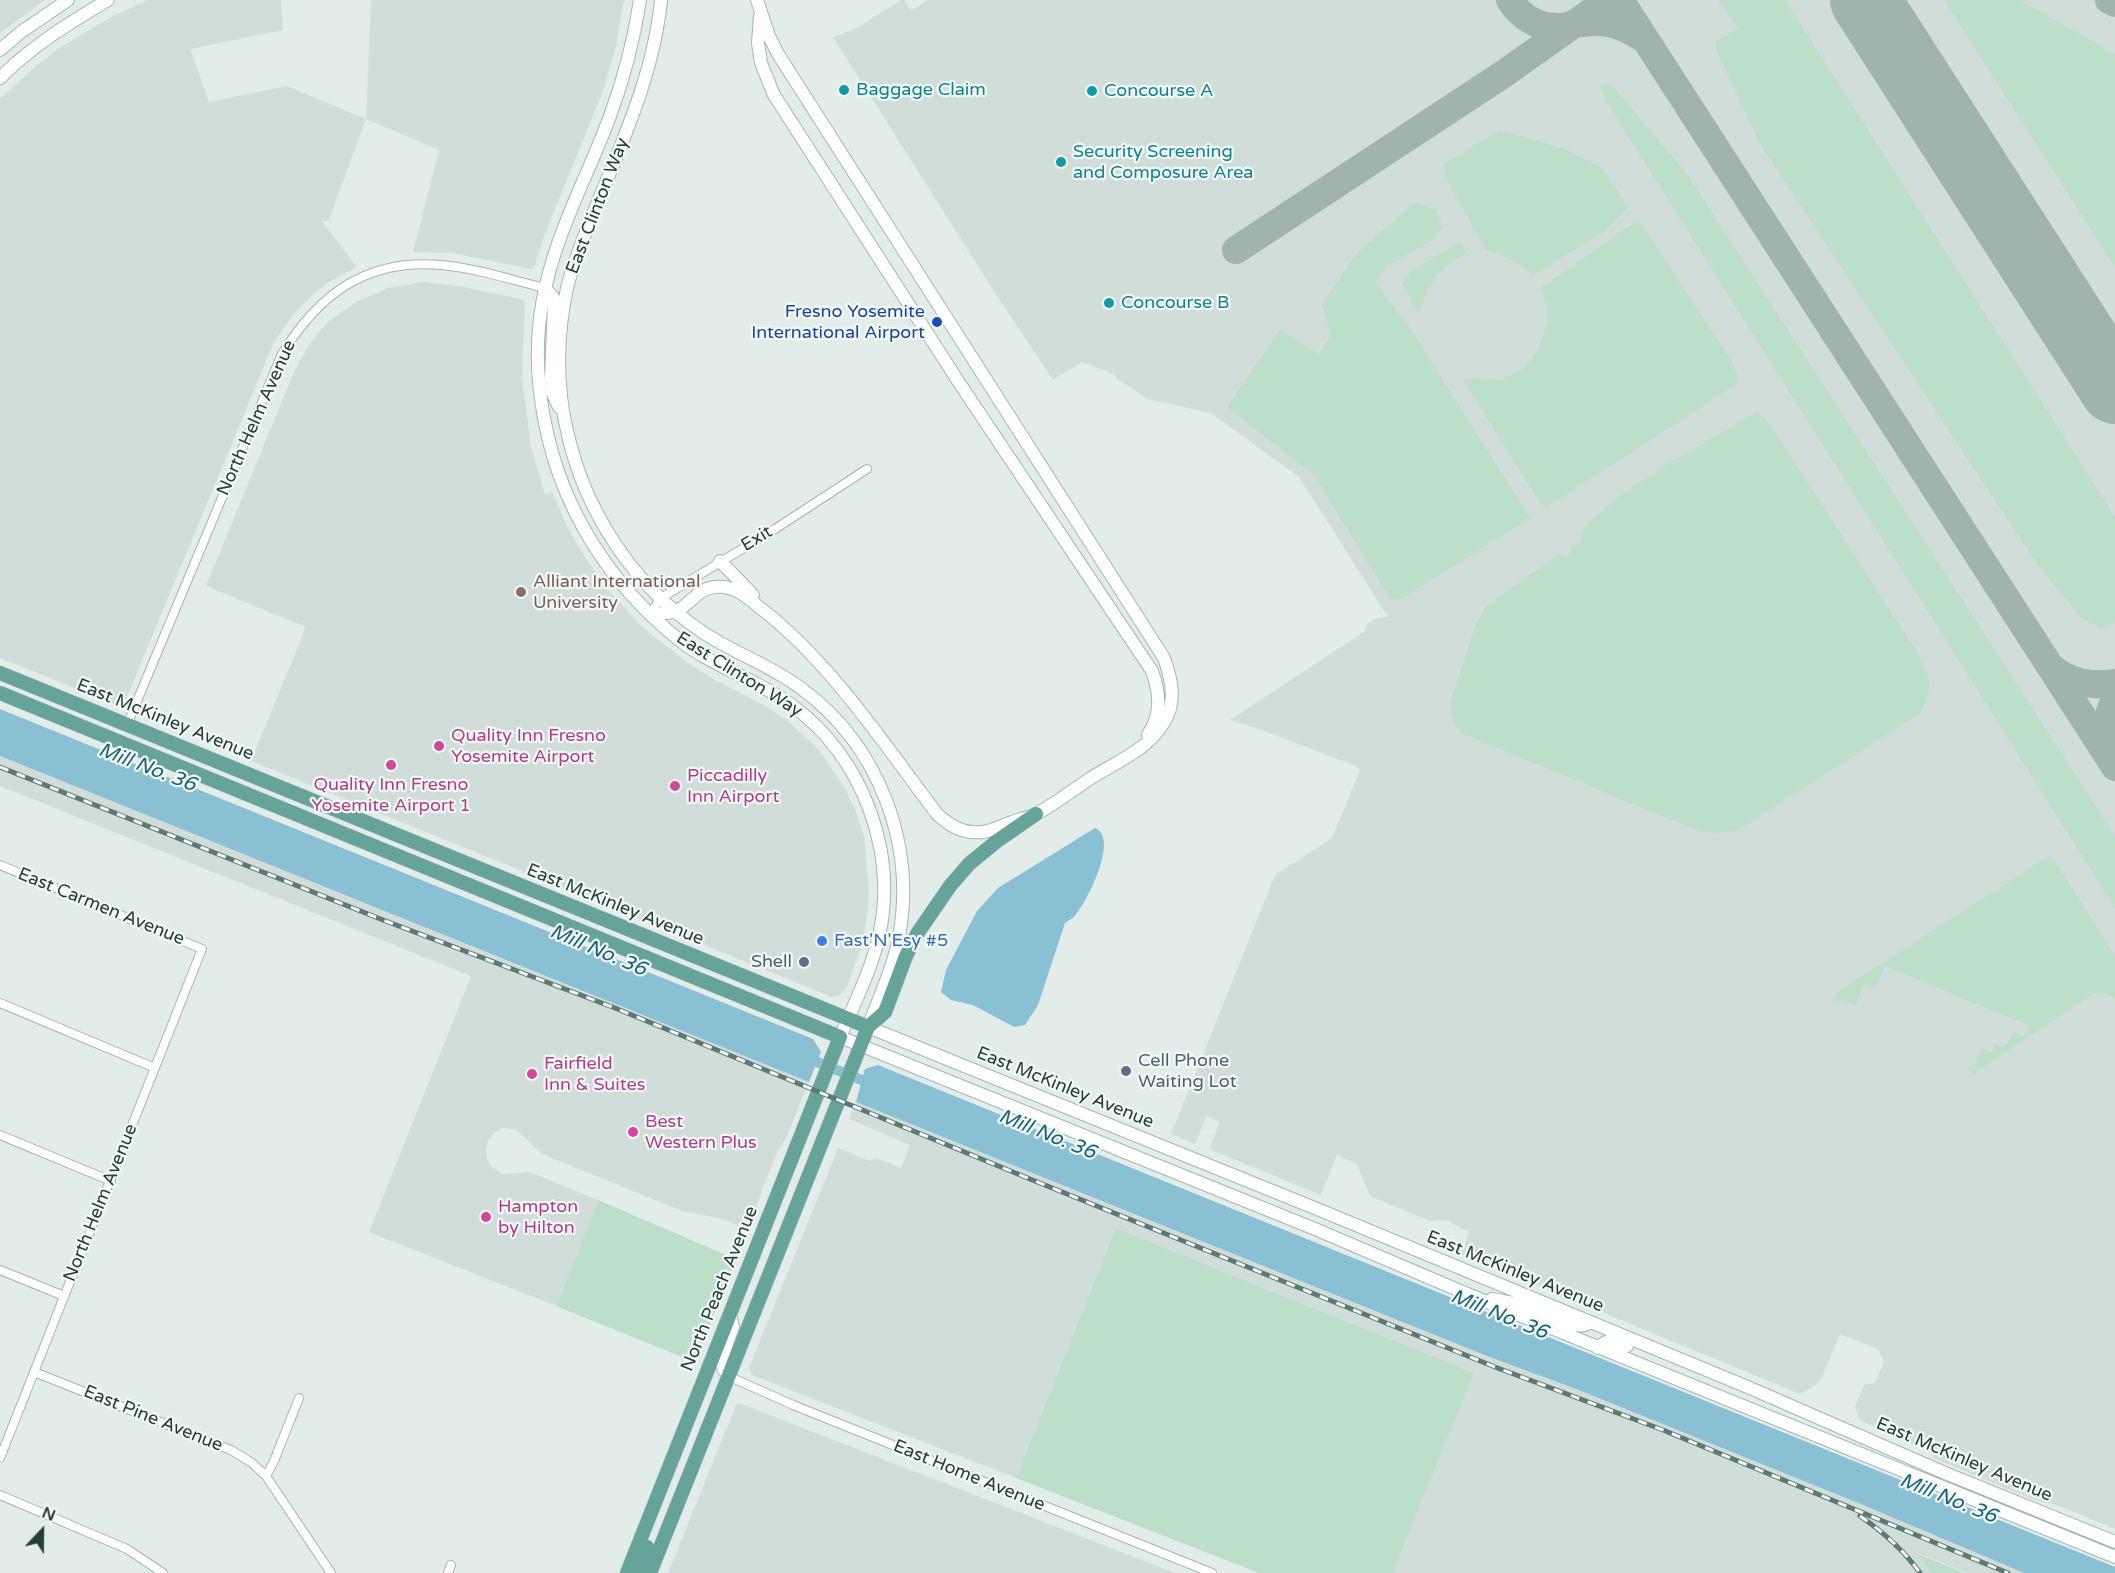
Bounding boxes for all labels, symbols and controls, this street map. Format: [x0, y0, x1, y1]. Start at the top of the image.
place label: Baggage Claim [856, 79, 986, 101]
place label: Concourse A [1104, 80, 1213, 102]
marker: Baggage Claim [837, 83, 851, 97]
marker: Concourse A [1085, 84, 1099, 98]
street label: East Clinton Way [562, 135, 634, 277]
place label: Security Screening and Composure Area [1073, 141, 1253, 184]
marker: Security Screening and Composure Area [1054, 155, 1068, 169]
place label: Concourse B [1121, 292, 1229, 314]
marker: Concourse B [1102, 296, 1116, 310]
place label: Fresno Yosemite International Airport [751, 301, 925, 344]
marker: Fresno Yosemite International Airport [930, 315, 944, 329]
street label: North Helm Avenue [213, 337, 301, 499]
street label: Exit [737, 521, 777, 557]
place label: Alliant International University [533, 571, 700, 614]
marker: Alliant International University [514, 585, 528, 599]
street label: East Clinton Way [672, 628, 806, 722]
street label: East McKinley Avenue [73, 675, 257, 765]
place label: Quality Inn Fresno Yosemite Airport [451, 725, 606, 768]
water label: Mill No. 36 [95, 738, 199, 798]
marker: Quality Inn Fresno Yosemite Airport [432, 739, 446, 753]
marker: Quality Inn Fresno Yosemite Airport 1 [384, 758, 398, 772]
place label: Piccadilly Inn Airport [687, 765, 779, 808]
place label: Quality Inn Fresno Yosemite Airport 1 [311, 774, 471, 816]
marker: Piccadilly Inn Airport [668, 779, 682, 793]
street label: East McKinley Avenue [523, 860, 707, 950]
street label: East Carmen Avenue [14, 864, 188, 950]
water label: Mill No. 36 [546, 920, 650, 982]
place label: Fast'N'Esy #5 [834, 930, 948, 952]
marker: Fast'N'Esy #5 [815, 934, 829, 948]
place label: Shell [751, 951, 792, 973]
marker: Shell [797, 955, 811, 969]
street label: East McKinley Avenue [973, 1043, 1157, 1133]
place label: Cell Phone Waiting Lot [1138, 1050, 1237, 1092]
place label: Fairfield Inn & Suites [544, 1053, 645, 1096]
marker: Cell Phone Waiting Lot [1119, 1064, 1133, 1078]
marker: Fairfield Inn & Suites [525, 1067, 539, 1081]
water label: Mill No. 36 [995, 1105, 1099, 1165]
place label: Best Western Plus [645, 1111, 757, 1154]
street label: North Helm Avenue [59, 1121, 143, 1285]
marker: Best Western Plus [626, 1125, 640, 1139]
place label: Hampton by Hilton [498, 1196, 578, 1238]
street label: North Peach Avenue [677, 1203, 763, 1375]
marker: Hampton by Hilton [479, 1210, 493, 1224]
street label: East McKinley Avenue [1423, 1227, 1607, 1317]
water label: Mill No. 36 [1447, 1285, 1551, 1345]
street label: East Pine Avenue [80, 1381, 226, 1457]
street label: East McKinley Avenue [1873, 1413, 2055, 1507]
street label: East Home Avenue [890, 1436, 1048, 1516]
water label: Mill No. 36 [1896, 1469, 2000, 1529]
north arrow [12, 1501, 72, 1561]
text: N [39, 1503, 58, 1526]

